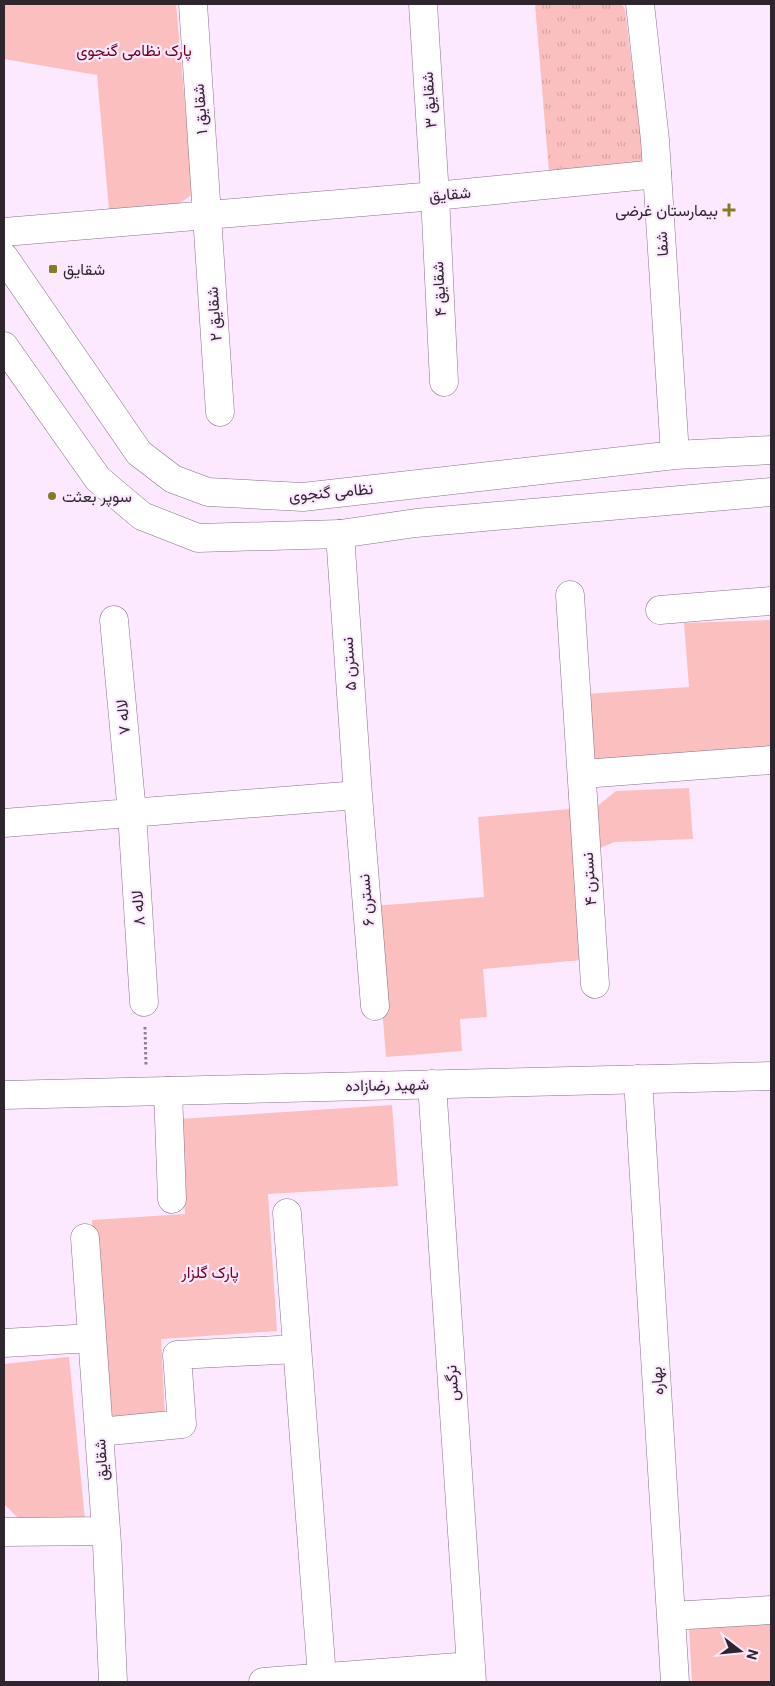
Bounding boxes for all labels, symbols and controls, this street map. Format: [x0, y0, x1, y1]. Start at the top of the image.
park label: پارک نظامی گنجوی [76, 41, 192, 62]
street label: شقایق ۳ [418, 71, 441, 129]
street label: شقایق ۱ [189, 83, 212, 135]
street label: شقایق [428, 183, 472, 206]
place label: بیمارستان غرضی [615, 201, 718, 221]
marker: بیمارستان غرضی [722, 203, 736, 217]
street label: شفا [652, 231, 672, 257]
place label: شقایق [63, 260, 105, 280]
street label: شقایق ۴ [428, 261, 451, 317]
marker: شقایق [47, 263, 59, 275]
street label: شقایق ۲ [203, 286, 226, 342]
street label: نظامی گنجوی [288, 479, 374, 506]
place label: سوپر بعثت [62, 487, 132, 508]
marker: سوپر بعثت [46, 490, 58, 502]
street label: نسترن ۵ [338, 636, 361, 691]
street label: لاله ۷ [112, 699, 134, 735]
street label: نسترن ۴ [578, 852, 601, 906]
street label: نسترن ۶ [354, 873, 379, 927]
street label: لاله ۸ [127, 890, 149, 926]
street label: شهید رضازاده [345, 1075, 429, 1096]
park label: پارک گلزار [180, 1263, 239, 1284]
street label: نرگس [441, 1364, 464, 1402]
street label: بهاره [647, 1366, 668, 1396]
street label: شقایق [90, 1438, 113, 1482]
north arrow [715, 1626, 765, 1676]
text: N [743, 1648, 762, 1662]

